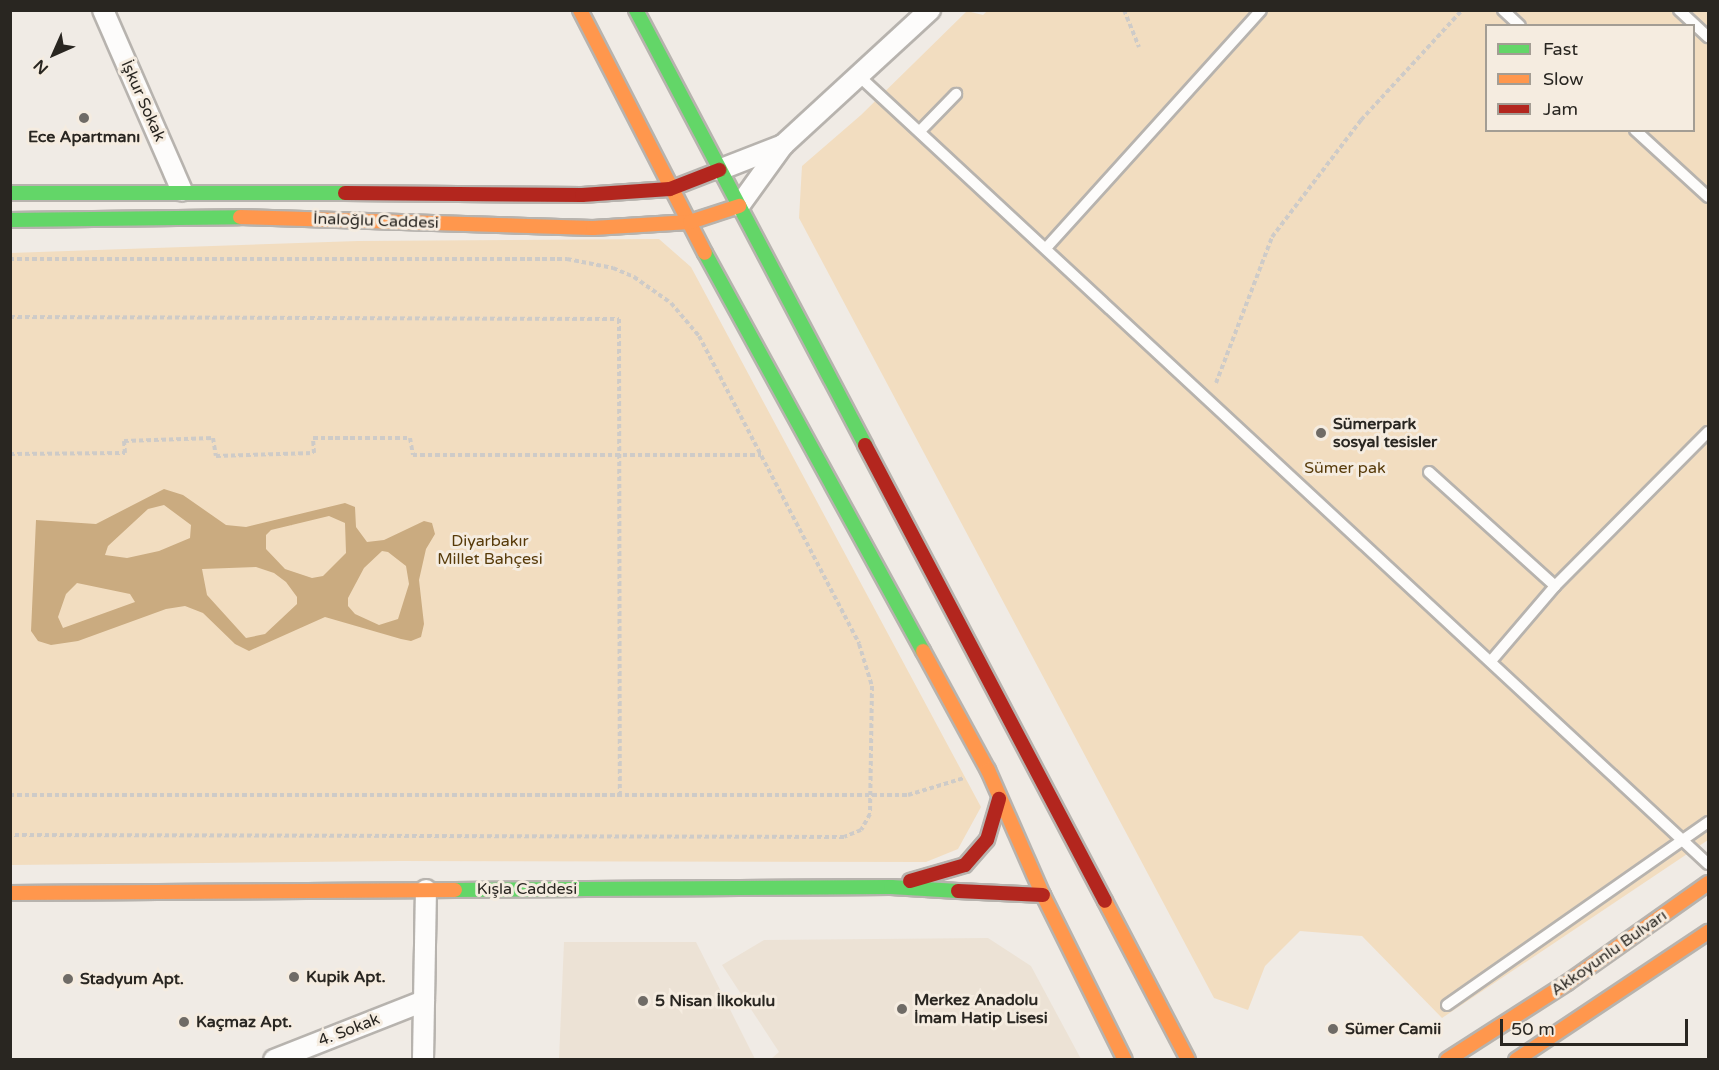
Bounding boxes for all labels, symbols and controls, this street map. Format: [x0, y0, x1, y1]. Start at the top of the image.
north arrow [24, 24, 84, 84]
legend [1485, 24, 1695, 132]
text: Fast [1543, 38, 1578, 60]
text: N [30, 55, 53, 78]
street label: İşkur Sokak [117, 58, 169, 144]
text: Slow [1543, 68, 1584, 90]
text: Jam [1543, 98, 1578, 120]
marker: Ece Apartmanı [77, 111, 91, 125]
place label: Ece Apartmanı [28, 127, 140, 147]
street label: İnaloğlu Caddesi [313, 209, 439, 233]
place label: Sümerpark sosyal tesisler [1333, 414, 1437, 452]
marker: Sümerpark sosyal tesisler [1314, 426, 1328, 440]
park label: Sümer pak [1304, 458, 1386, 478]
park label: Diyarbakır Millet Bahçesi [437, 531, 543, 569]
street label: Kışla Caddesi [477, 879, 577, 899]
street label: Akkoyunlu Bulvarı [1547, 906, 1671, 1000]
place label: Kupik Apt. [306, 967, 386, 987]
place label: Stadyum Apt. [80, 969, 184, 989]
marker: Kupik Apt. [287, 970, 301, 984]
marker: Stadyum Apt. [61, 972, 75, 986]
place label: Merkez Anadolu İmam Hatip Lisesi [914, 990, 1048, 1028]
place label: 5 Nisan İlkokulu [655, 991, 775, 1011]
marker: 5 Nisan İlkokulu [636, 994, 650, 1008]
marker: Merkez Anadolu İmam Hatip Lisesi [895, 1002, 909, 1016]
scale bar [1503, 1007, 1690, 1045]
street label: 4. Sokak [316, 1010, 382, 1050]
place label: Kaçmaz Apt. [196, 1012, 292, 1032]
marker: Kaçmaz Apt. [177, 1015, 191, 1029]
text: 50 m [1511, 1018, 1555, 1040]
place label: Sümer Camii [1345, 1019, 1441, 1039]
marker: Sümer Camii [1326, 1022, 1340, 1036]

